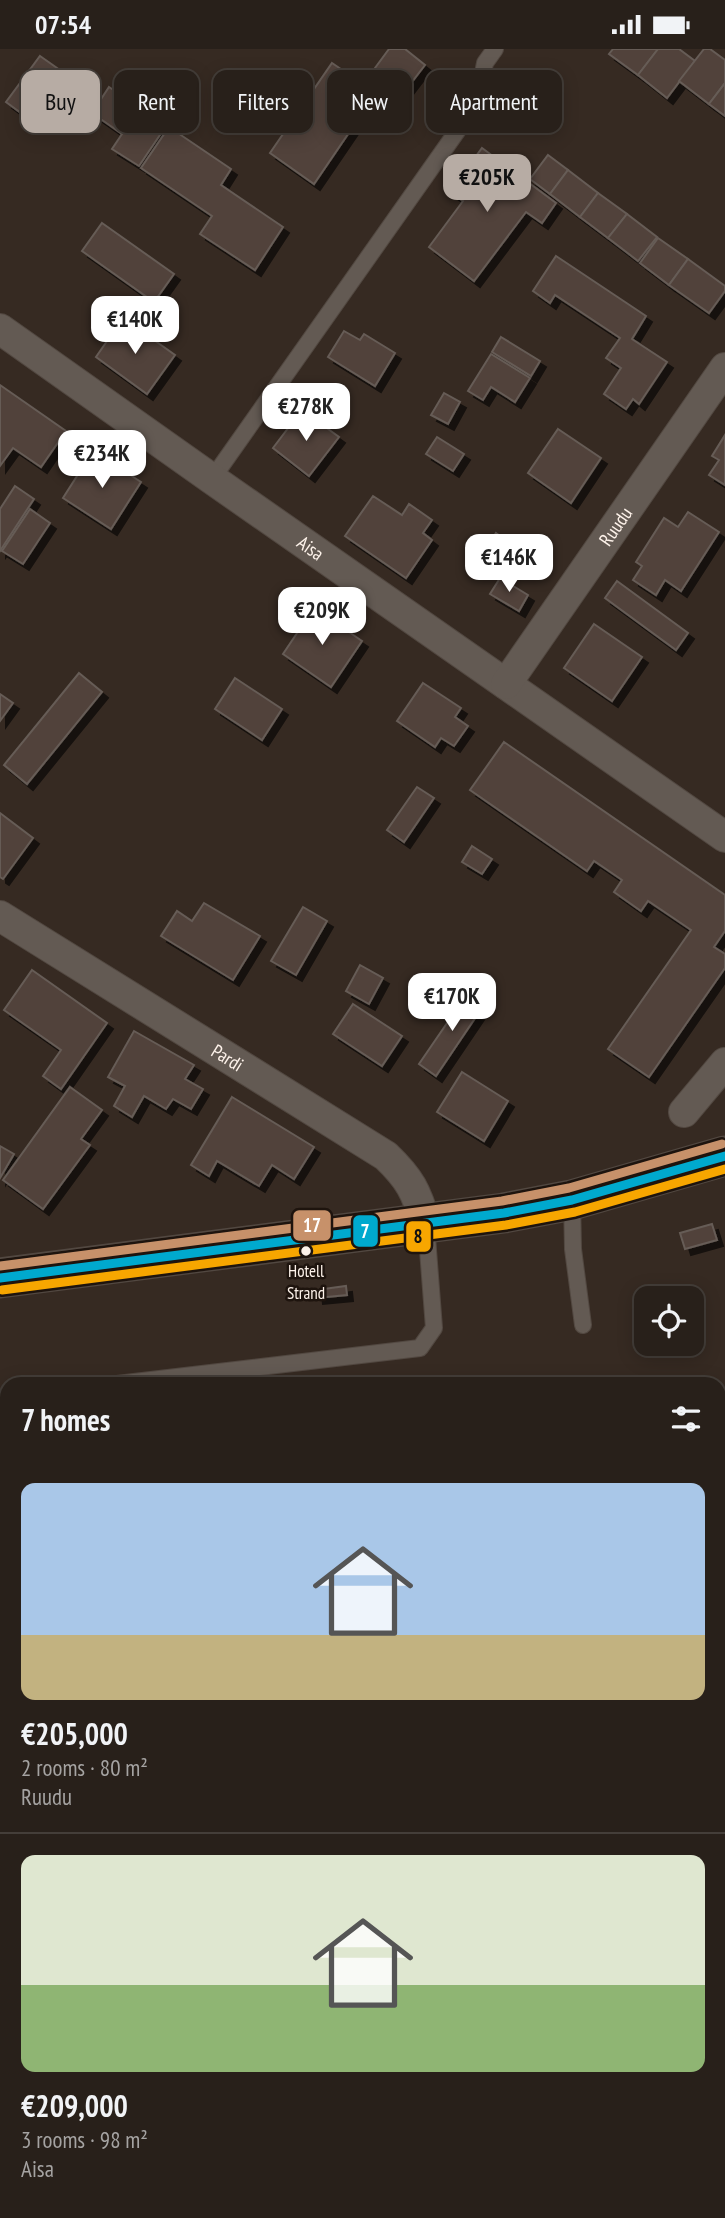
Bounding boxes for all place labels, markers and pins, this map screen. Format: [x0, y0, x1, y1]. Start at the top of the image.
pin: €205K [438, 155, 536, 214]
pin: €140K [86, 296, 184, 356]
pin: €278K [257, 383, 355, 443]
pin: €234K [53, 431, 151, 490]
pin: €146K [460, 535, 558, 594]
pin: €209K [273, 587, 371, 647]
pin: €170K [403, 974, 501, 1033]
marker: Hotell Strand [299, 1244, 313, 1258]
place label: Hotell Strand [287, 1260, 325, 1304]

